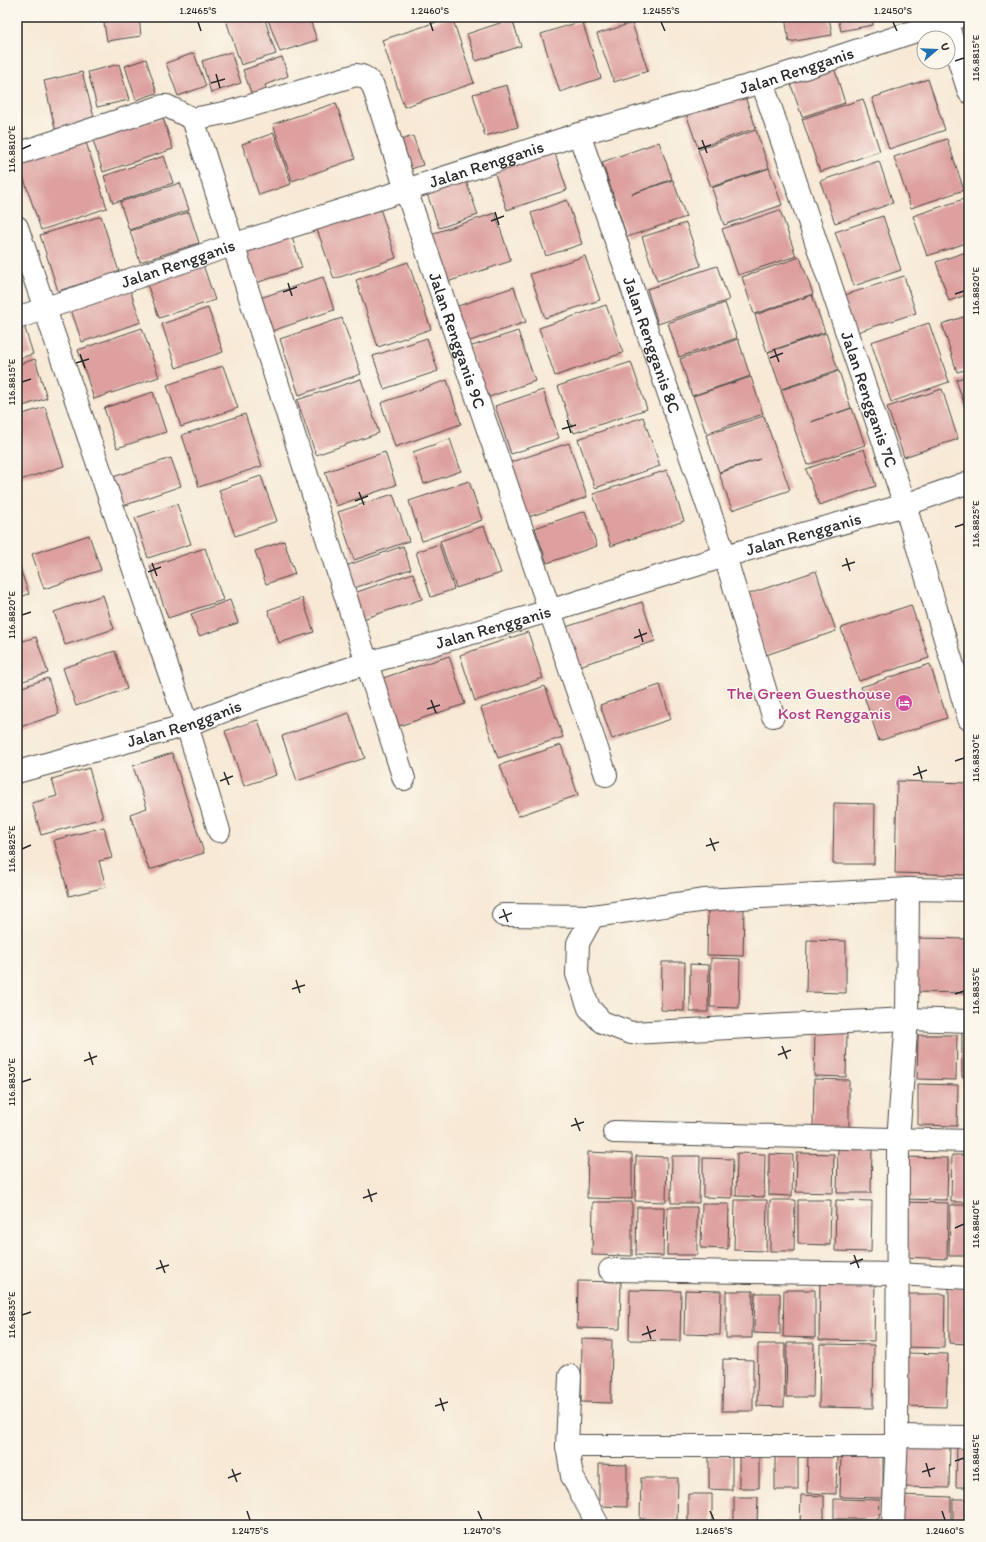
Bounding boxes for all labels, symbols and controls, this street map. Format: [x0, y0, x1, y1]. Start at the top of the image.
text: 1.2465°S [179, 4, 217, 17]
text: 1.2460°S [411, 4, 450, 17]
text: 1.2455°S [642, 4, 680, 17]
text: 1.2450°S [874, 4, 913, 17]
north arrow [916, 30, 956, 70]
text: 116.8815°E [969, 34, 982, 81]
text: U [938, 41, 952, 52]
street label: Jalan Rengganis [737, 42, 856, 98]
text: 116.8810°E [5, 125, 18, 173]
street label: Jalan Rengganis [427, 136, 546, 192]
street label: Jalan Rengganis [118, 235, 238, 292]
text: 116.8820°E [969, 267, 982, 315]
street label: Jalan Rengganis 9C [425, 270, 490, 411]
street label: Jalan Rengganis 8C [619, 274, 685, 416]
street label: Jalan Rengganis 7C [837, 329, 902, 470]
text: 116.8815°E [5, 358, 18, 405]
text: 116.8825°E [969, 500, 982, 547]
street label: Jalan Rengganis [743, 508, 863, 560]
text: 116.8820°E [5, 591, 18, 639]
street label: Jalan Rengganis [433, 601, 553, 653]
place label: The Green Guesthouse Kost Rengganis [727, 683, 891, 723]
hotel icon: The Green Guesthouse Kost Rengganis [894, 693, 914, 713]
street label: Jalan Rengganis [125, 695, 244, 751]
text: 116.8830°E [969, 733, 982, 782]
text: 116.8825°E [5, 825, 18, 872]
text: 116.8835°E [969, 967, 982, 1015]
text: 116.8830°E [5, 1057, 18, 1106]
text: 116.8840°E [969, 1199, 982, 1248]
text: 116.8835°E [5, 1291, 18, 1339]
text: 116.8845°E [969, 1434, 982, 1482]
text: 1.2475°S [231, 1524, 269, 1537]
text: 1.2470°S [463, 1524, 501, 1537]
text: 1.2465°S [695, 1524, 733, 1537]
text: 1.2460°S [926, 1524, 965, 1537]

